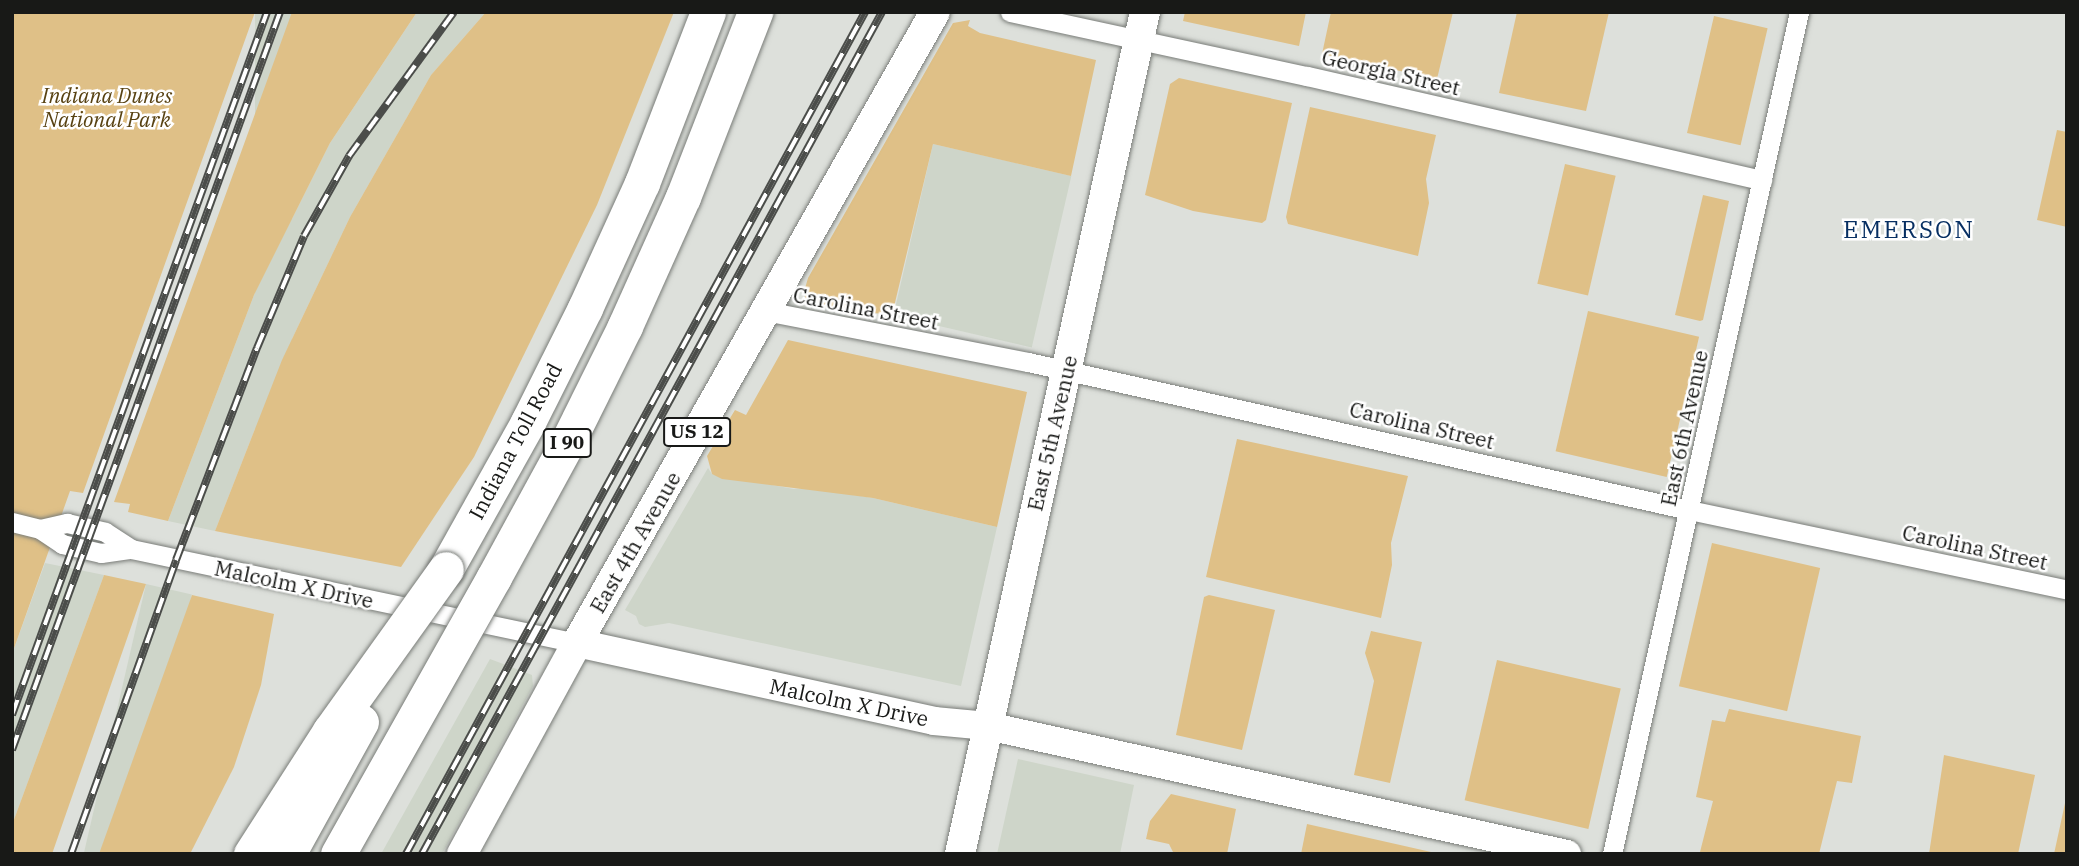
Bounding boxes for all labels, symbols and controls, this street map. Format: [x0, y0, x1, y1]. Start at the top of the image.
street label: Georgia Street [1320, 44, 1462, 100]
park label: Indiana Dunes National Park [42, 82, 172, 132]
district label: EMERSON [1844, 216, 1974, 244]
street label: Carolina Street [791, 282, 941, 334]
street label: East 6th Avenue [1655, 348, 1713, 508]
street label: East 5th Avenue [1022, 353, 1082, 513]
street label: Indiana Toll Road [463, 359, 567, 523]
street label: Carolina Street [1347, 396, 1497, 454]
road number: US 12 [662, 416, 732, 448]
road number: I 90 [542, 428, 592, 458]
street label: East 4th Avenue [584, 467, 686, 617]
street label: Carolina Street [1900, 519, 2050, 575]
street label: Malcolm X Drive [212, 555, 376, 613]
street label: Malcolm X Drive [767, 673, 931, 731]

